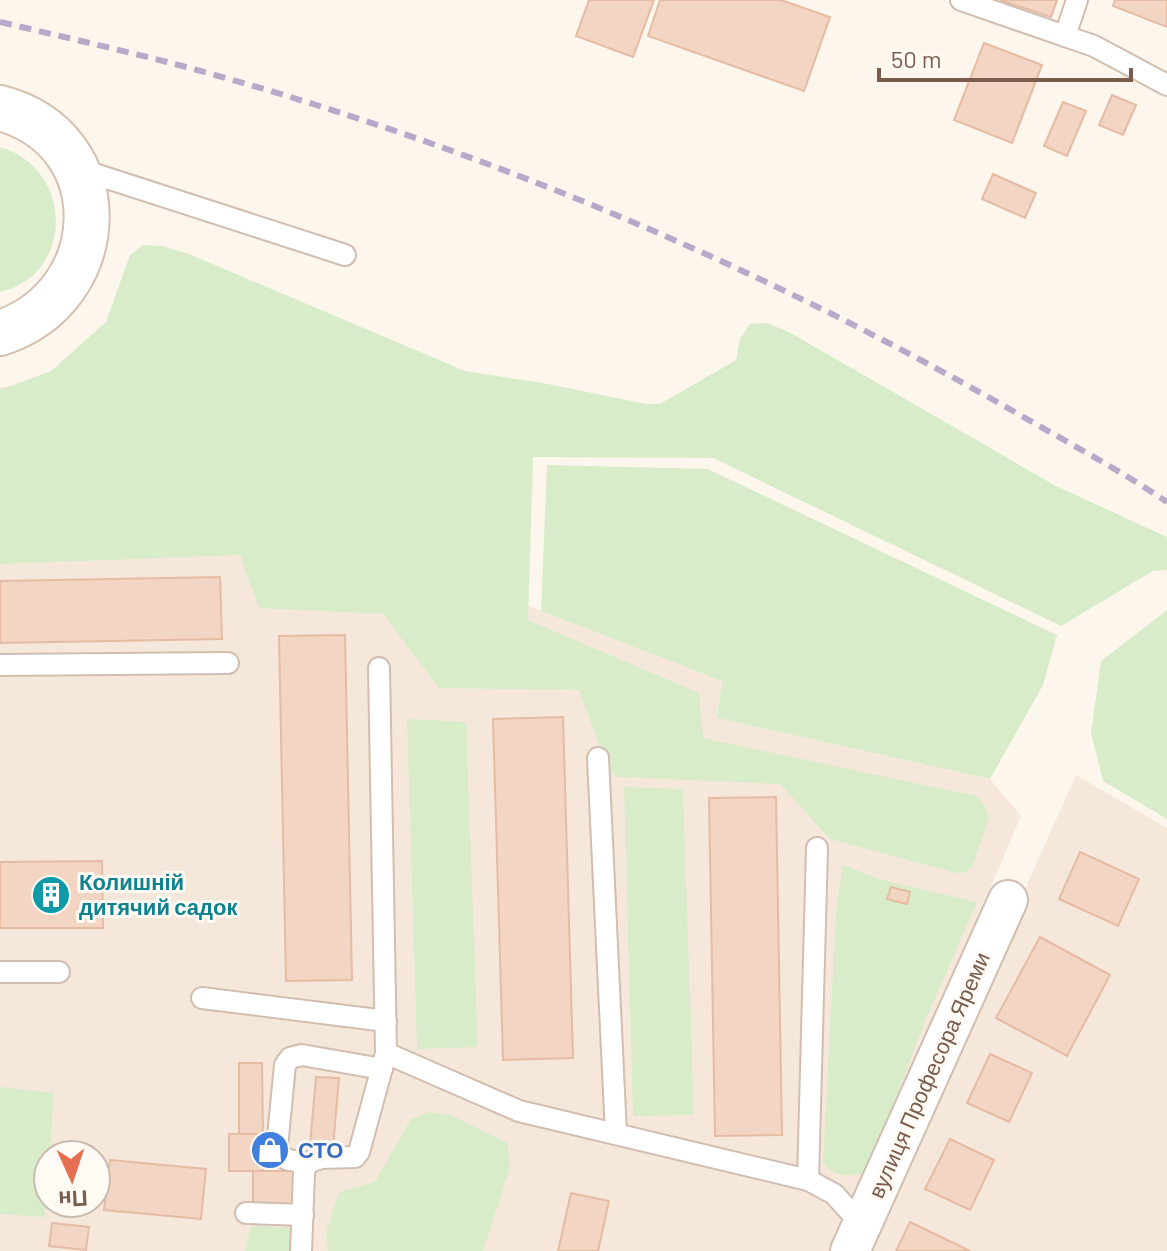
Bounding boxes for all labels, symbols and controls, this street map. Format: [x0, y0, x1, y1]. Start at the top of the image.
scale bar [879, 32, 1131, 82]
text: 50 m [891, 44, 942, 73]
place label: Колишній дитячий садок [79, 868, 238, 920]
building icon: Колишній дитячий садок [30, 874, 72, 916]
street label: вулиця Професора Яреми [862, 948, 995, 1202]
shop icon: СТО [249, 1129, 291, 1171]
place label: СТО [298, 1136, 343, 1162]
north arrow [32, 1139, 112, 1219]
text: Пн [58, 1186, 88, 1214]

